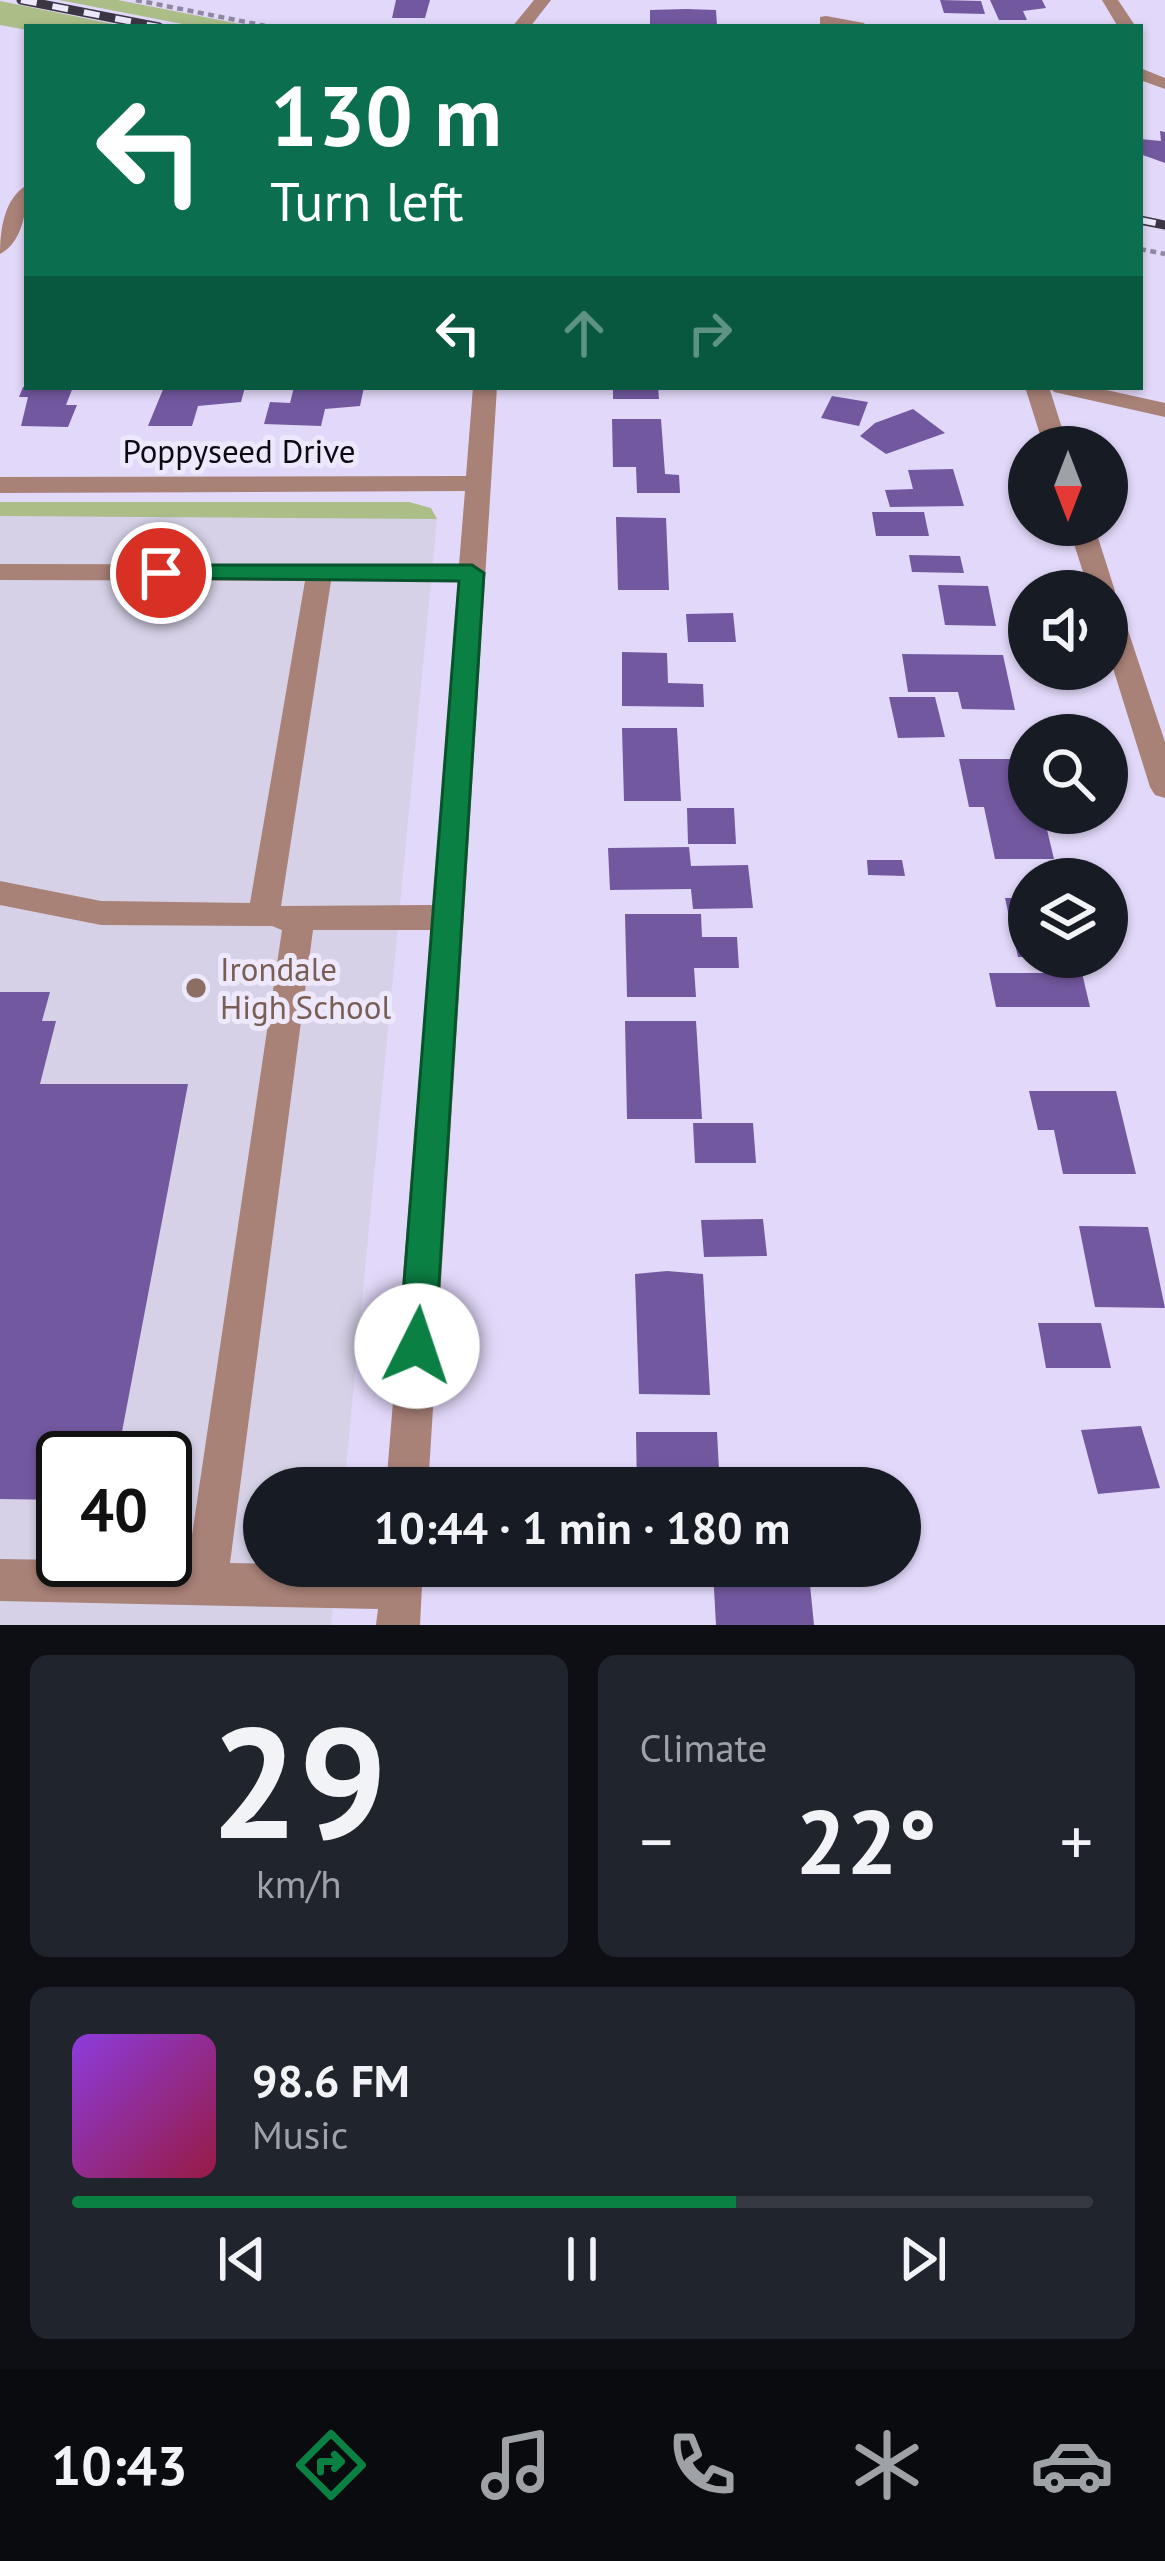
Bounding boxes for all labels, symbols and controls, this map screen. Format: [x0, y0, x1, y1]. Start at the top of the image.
text: 130 m [270, 60, 502, 169]
icon: left [72, 72, 228, 228]
text: Turn left [270, 166, 464, 236]
icon: left [425, 300, 491, 366]
icon: ahead [551, 300, 617, 366]
icon: right [677, 300, 743, 366]
north arrow [1008, 426, 1128, 546]
map controls [1008, 426, 1128, 978]
street label: Poppyseed Drive [122, 429, 356, 472]
pin [110, 522, 212, 624]
icon: arrive [128, 540, 194, 606]
button: sound [1008, 570, 1128, 690]
button: search [1008, 714, 1128, 834]
button: layers [1008, 858, 1128, 978]
place label: Irondale High School [220, 947, 391, 1028]
marker: Irondale High School [183, 975, 209, 1001]
position arrow [354, 1283, 480, 1409]
speed limit sign: 40 [36, 1431, 192, 1587]
text: 10:44 · 1 min · 180 m [374, 1498, 790, 1556]
text: 29 [210, 1679, 387, 1881]
text: Climate [640, 1722, 767, 1773]
text: 22° [796, 1782, 937, 1899]
text: − [640, 1798, 673, 1883]
text: + [1060, 1798, 1093, 1883]
text: km/h [256, 1858, 342, 1909]
text: 98.6 FM [252, 2051, 410, 2109]
text: Music [252, 2109, 348, 2160]
icon: previous [209, 2226, 275, 2292]
icon: pause [549, 2226, 615, 2292]
icon: next [890, 2226, 956, 2292]
icon: directions [289, 2423, 373, 2507]
icon: music [474, 2423, 558, 2507]
icon: phone [660, 2423, 744, 2507]
icon: climate [845, 2423, 929, 2507]
icon: car [1030, 2423, 1114, 2507]
text: 10:43 [51, 2430, 188, 2500]

